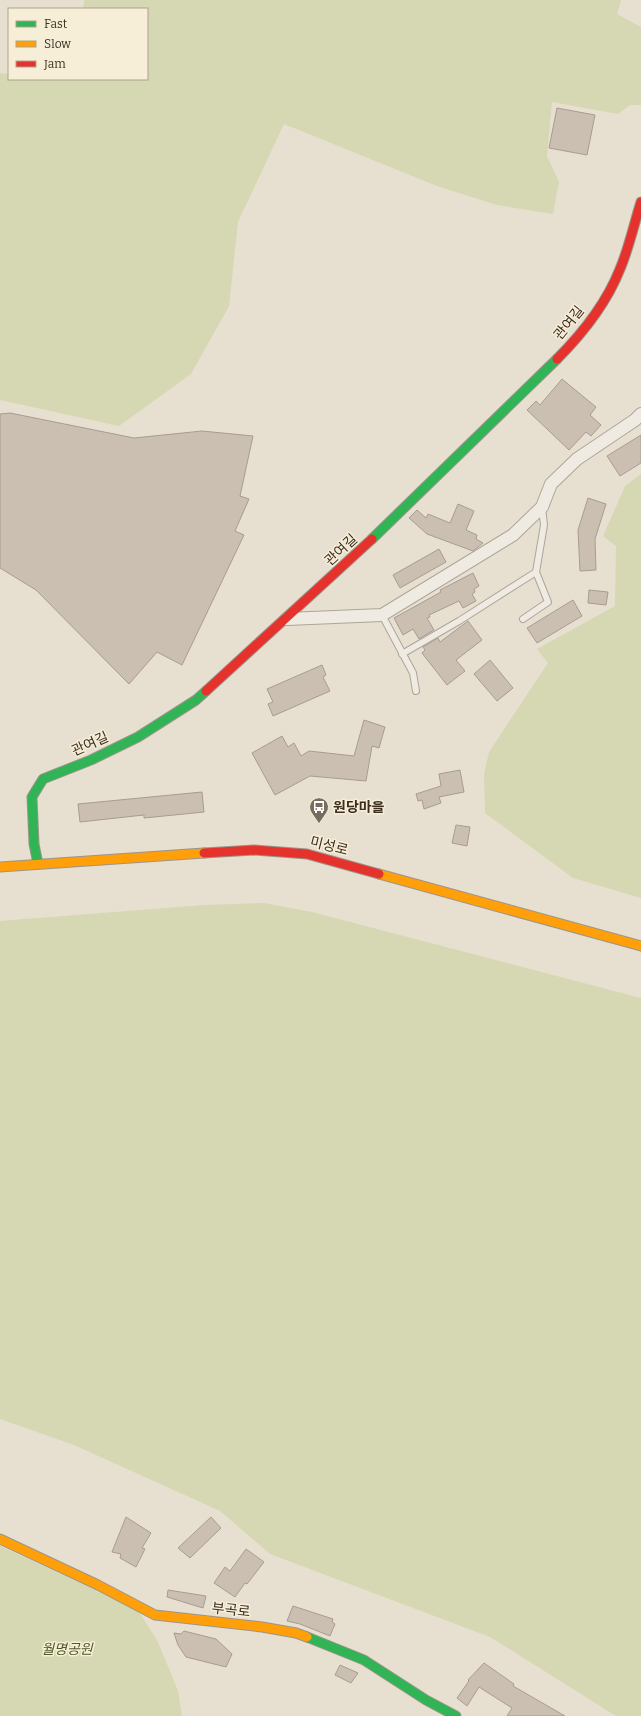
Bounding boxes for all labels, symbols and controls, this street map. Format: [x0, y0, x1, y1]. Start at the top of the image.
legend [8, 8, 148, 80]
text: Fast [44, 17, 68, 31]
text: Slow [44, 37, 71, 51]
text: Jam [43, 57, 66, 71]
street label: 관여길 [550, 303, 588, 343]
street label: 관여길 [321, 531, 361, 569]
street label: 관여길 [69, 728, 111, 760]
bus stop icon: 원당마을 [308, 796, 330, 824]
place label: 원당마을 [333, 799, 385, 816]
street label: 미성로 [308, 833, 350, 859]
street label: 부곡로 [211, 1600, 251, 1620]
park label: 월명공원 [41, 1641, 94, 1658]

